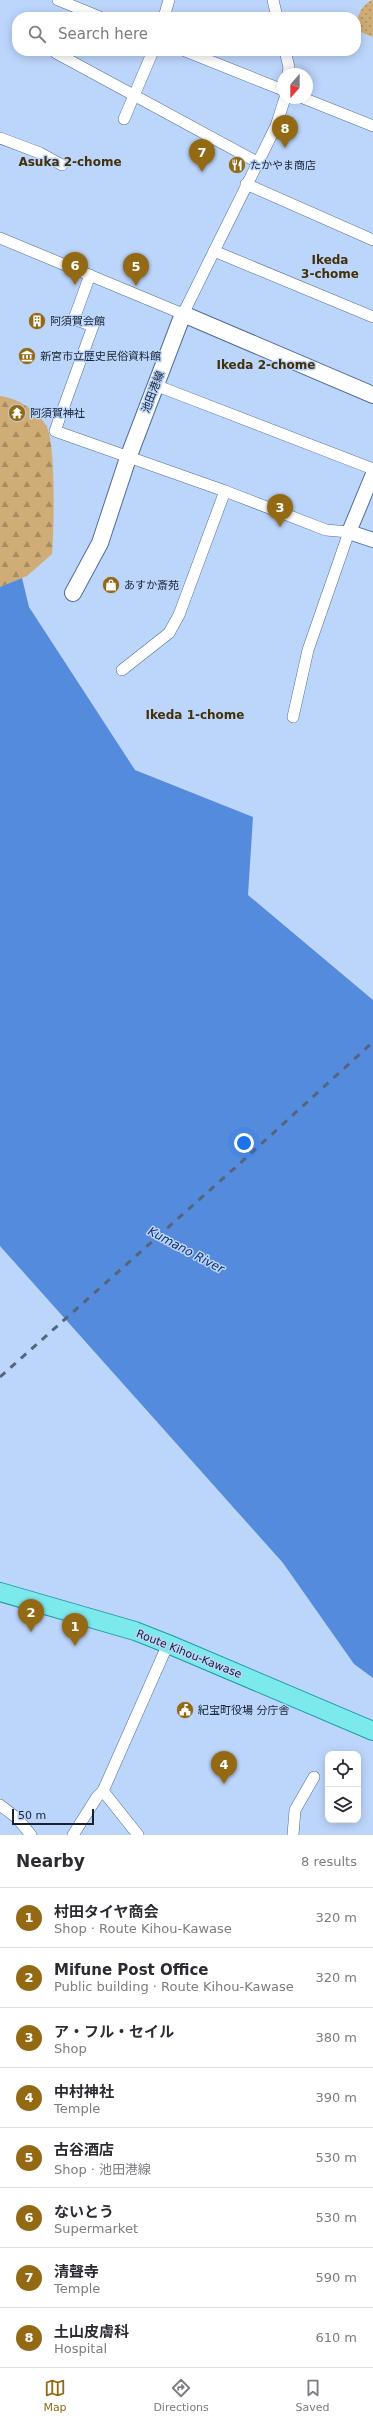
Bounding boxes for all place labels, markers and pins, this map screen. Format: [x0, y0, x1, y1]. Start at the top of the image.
pin: 8 [272, 115, 298, 148]
pin: 7 [189, 139, 215, 172]
restaurant icon: たかやま商店 [227, 155, 247, 175]
place label: たかやま商店 [250, 159, 316, 172]
pin: 6 [62, 252, 88, 285]
pin: 5 [123, 253, 149, 286]
building icon: 阿須賀会館 [27, 311, 47, 331]
place label: 阿須賀会館 [50, 315, 105, 328]
museum icon: 新宮市立歴史民俗資料館 [17, 346, 37, 366]
place label: 新宮市立歴史民俗資料館 [40, 350, 161, 363]
temple icon: 阿須賀神社 [7, 403, 27, 423]
place label: 阿須賀神社 [30, 407, 85, 420]
pin: 3 [267, 494, 293, 527]
shop icon: あすか斎苑 [101, 575, 121, 595]
place label: あすか斎苑 [124, 579, 179, 592]
pin: 2 [18, 1599, 44, 1632]
pin: 1 [62, 1613, 88, 1646]
public building icon: 紀宝町役場 分庁舎 [175, 1700, 195, 1720]
place label: 紀宝町役場 分庁舎 [198, 1704, 290, 1717]
pin: 4 [211, 1751, 237, 1784]

